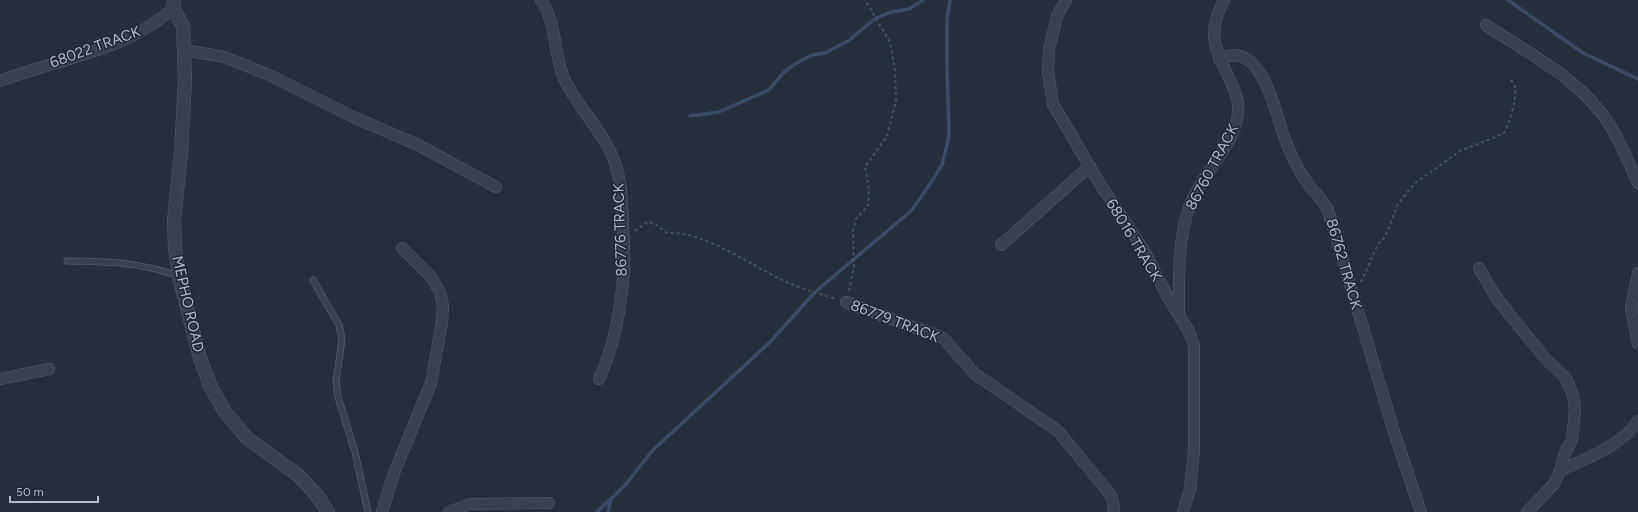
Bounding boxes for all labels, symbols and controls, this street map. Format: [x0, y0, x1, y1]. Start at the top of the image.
street label: 68022 TRACK [47, 22, 144, 72]
street label: 86760 TRACK [1182, 120, 1243, 213]
street label: 86776 TRACK [609, 182, 631, 277]
street label: 68016 TRACK [1102, 195, 1166, 285]
street label: 86762 TRACK [1322, 216, 1366, 312]
street label: MEPHO ROAD [168, 254, 208, 354]
street label: 86779 TRACK [848, 296, 943, 346]
scale bar [10, 478, 98, 504]
text: 50 m [16, 485, 44, 499]

